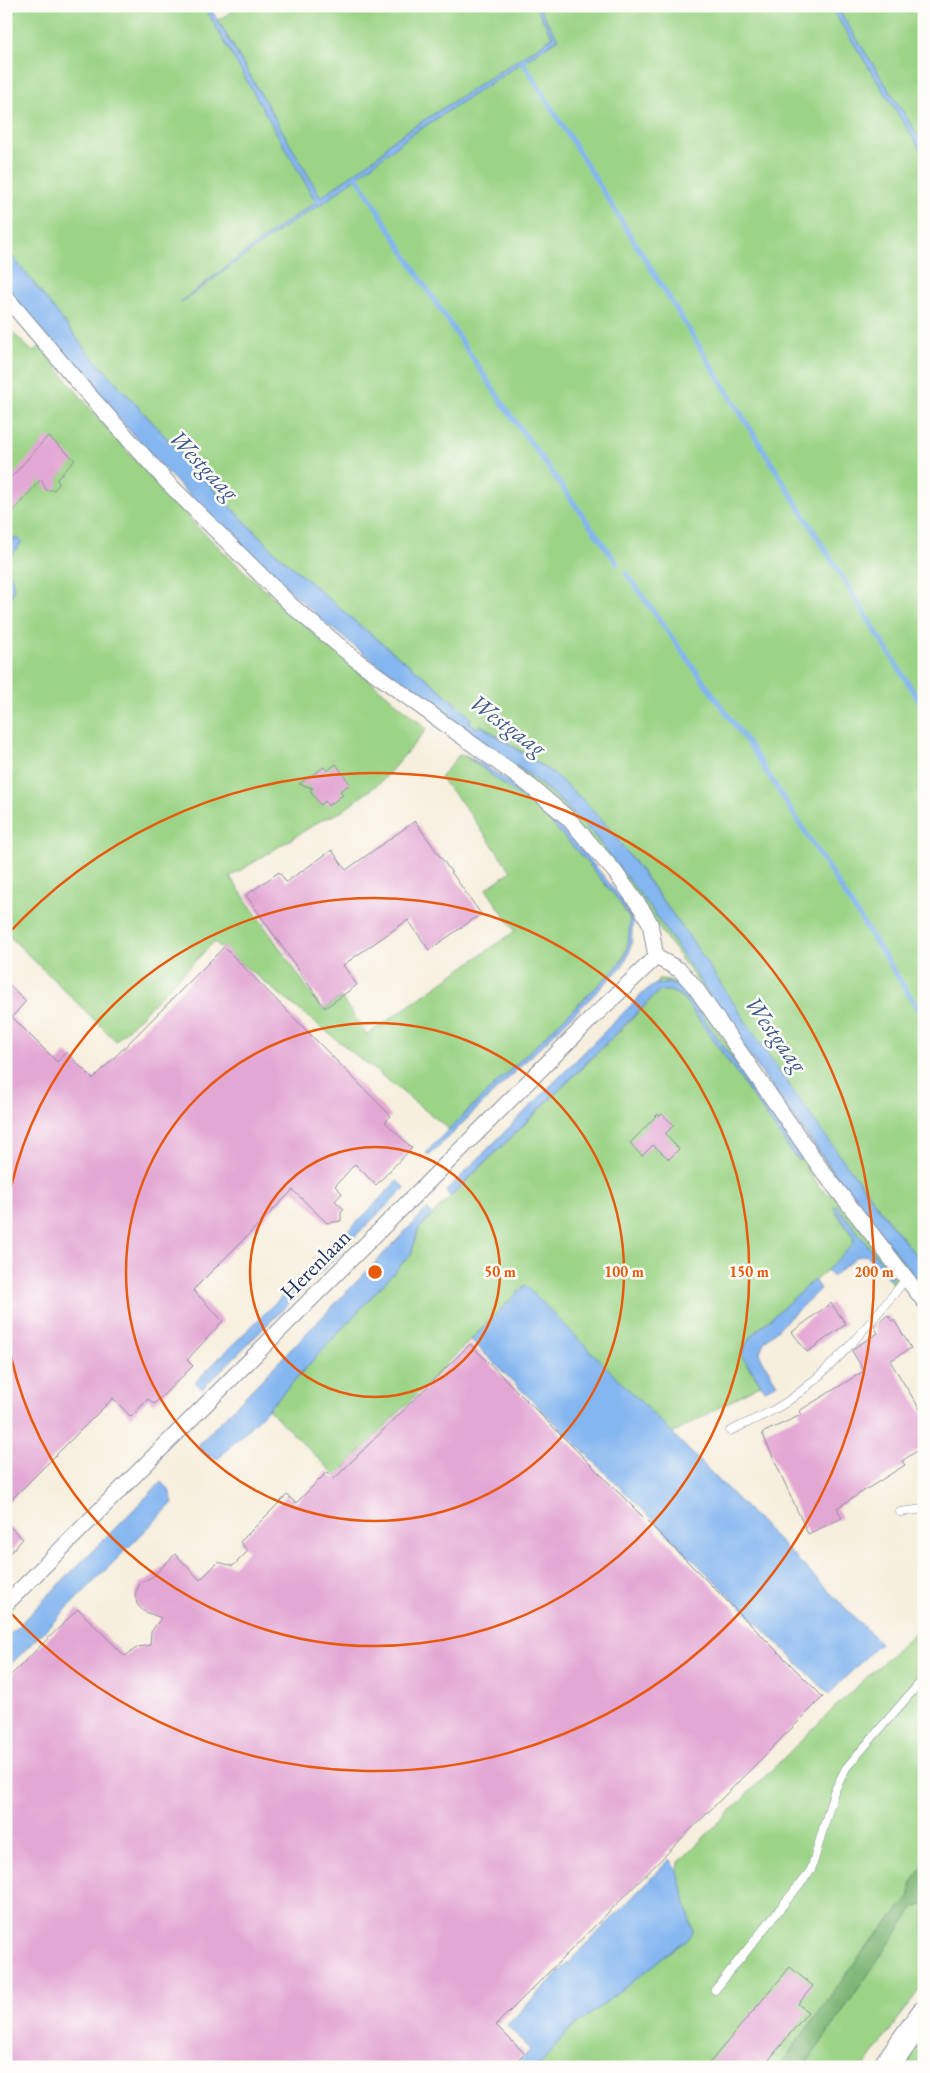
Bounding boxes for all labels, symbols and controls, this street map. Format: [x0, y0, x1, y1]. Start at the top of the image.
water label: Westgaag [163, 422, 247, 508]
water label: Westgaag [464, 686, 554, 764]
water label: Westgaag [738, 989, 815, 1079]
street label: Herenlaan [274, 1223, 357, 1306]
text: 50 m [484, 1262, 516, 1281]
text: 100 m [604, 1262, 644, 1281]
text: 150 m [729, 1262, 769, 1281]
text: 200 m [854, 1262, 894, 1281]
centre of rings [366, 1263, 384, 1281]

